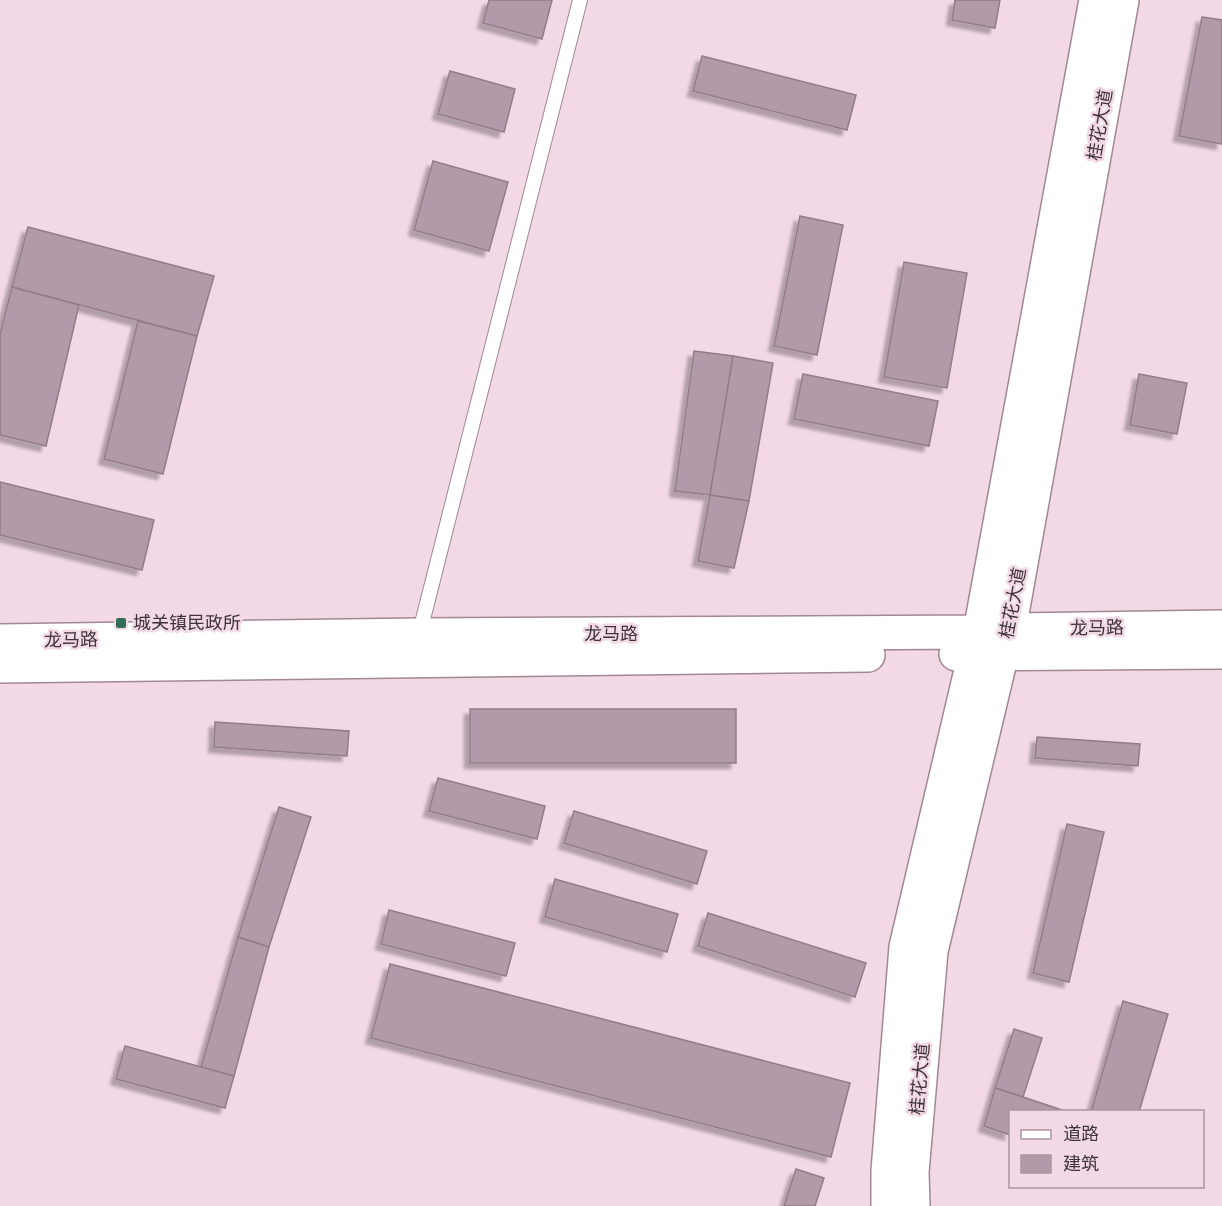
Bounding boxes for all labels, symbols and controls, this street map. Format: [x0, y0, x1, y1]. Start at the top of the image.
street label: 桂花大道 [1081, 87, 1117, 162]
street label: 桂花大道 [993, 565, 1031, 640]
place label: 城关镇民政所 [133, 610, 241, 634]
street label: 龙马路 [1070, 615, 1124, 639]
marker: 城关镇民政所 [114, 616, 128, 630]
street label: 龙马路 [584, 621, 638, 645]
street label: 龙马路 [44, 627, 98, 651]
street label: 桂花大道 [904, 1042, 934, 1116]
legend [1009, 1110, 1204, 1188]
text: 道路 [1063, 1121, 1099, 1145]
text: 建筑 [1063, 1151, 1099, 1175]

